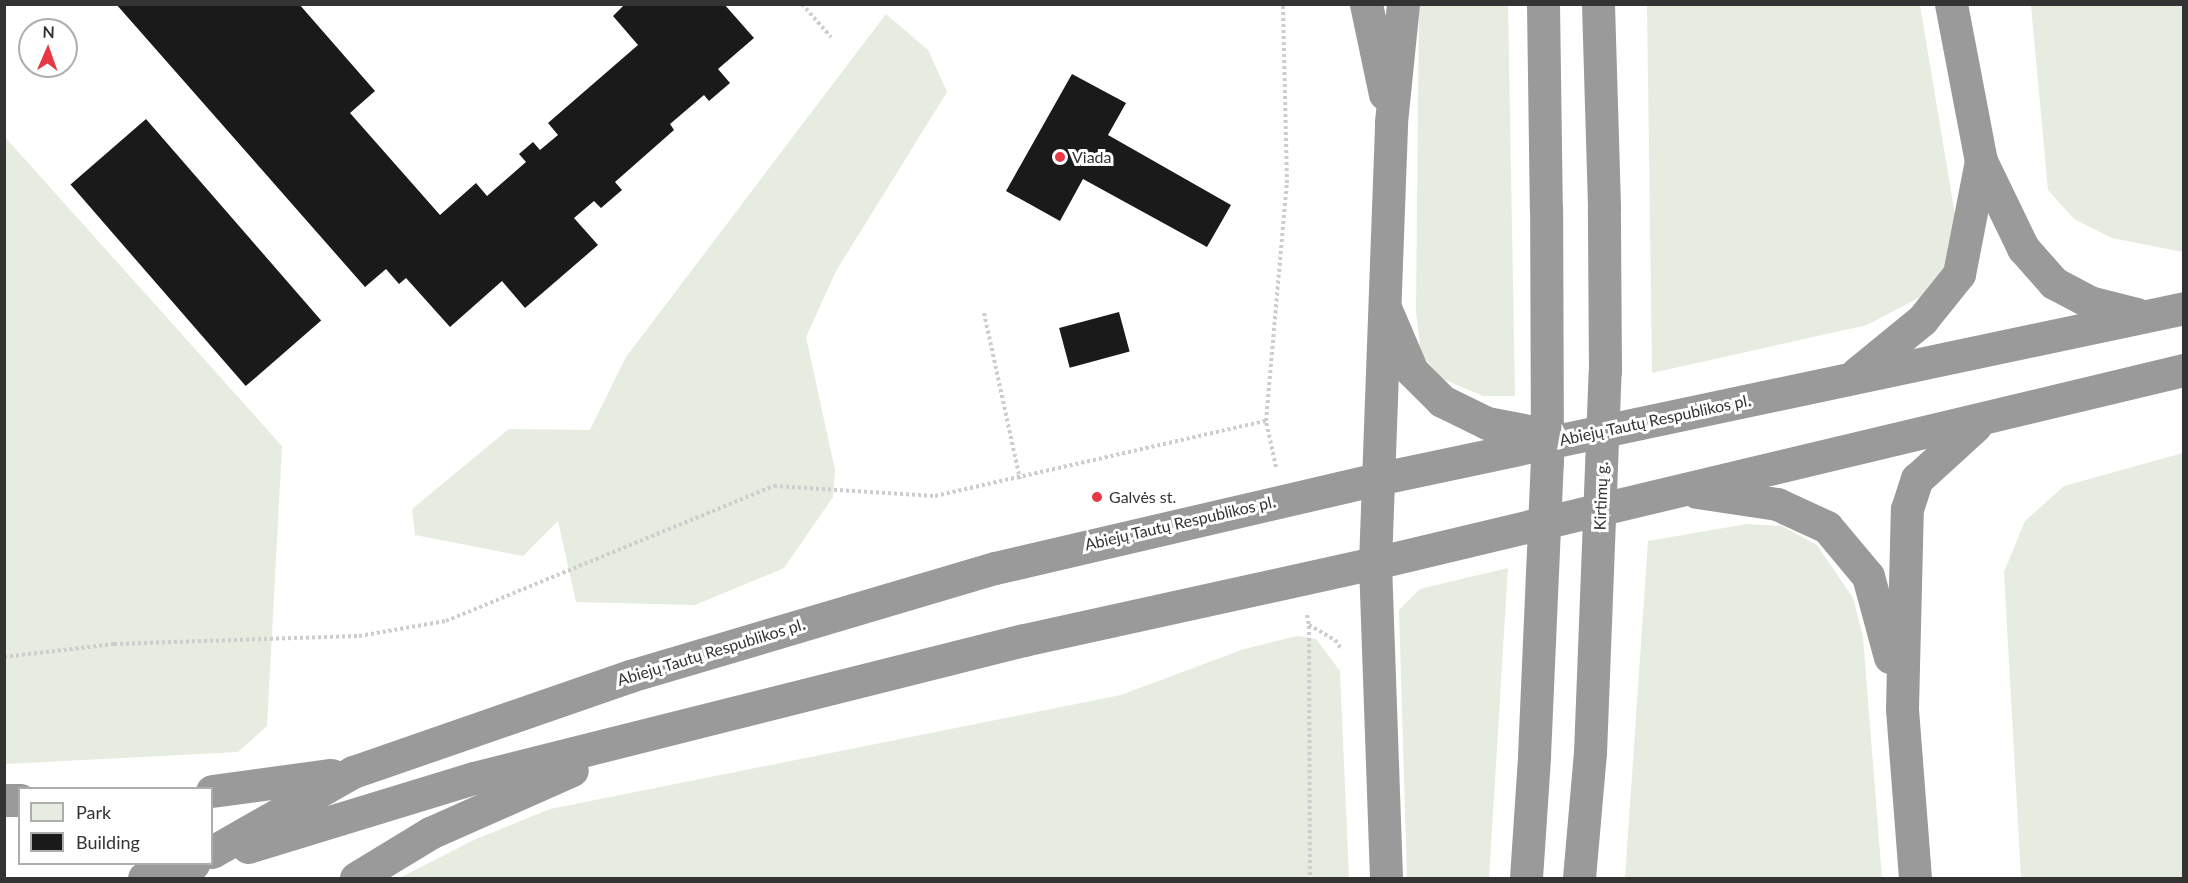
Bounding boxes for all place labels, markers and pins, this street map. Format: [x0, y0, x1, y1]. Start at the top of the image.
place label: Viada [1072, 147, 1112, 167]
marker: Viada [1053, 150, 1067, 164]
place label: Galvės st. [1109, 487, 1176, 507]
marker: Galvės st. [1090, 490, 1104, 504]

